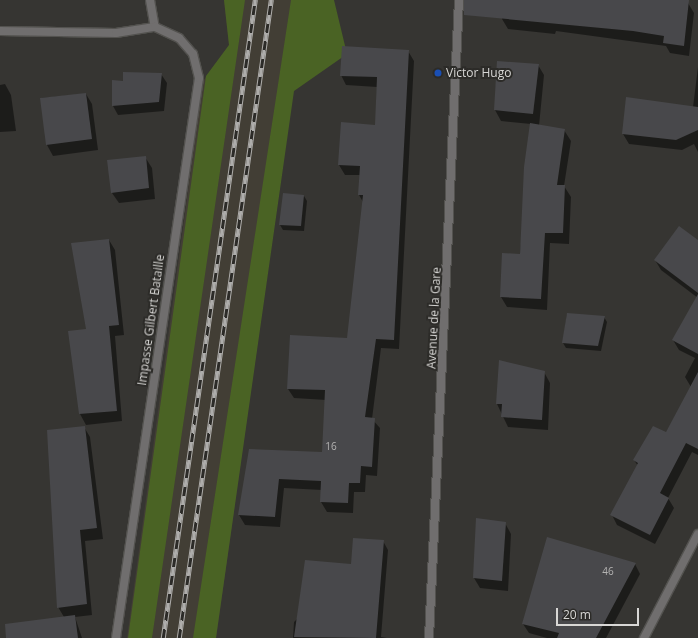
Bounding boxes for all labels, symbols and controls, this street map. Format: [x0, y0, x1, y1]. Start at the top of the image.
place label: Victor Hugo [446, 66, 511, 80]
marker: Victor Hugo [433, 68, 443, 78]
street label: Impasse Gilbert Bataille [135, 254, 167, 386]
street label: Avenue de la Gare [424, 267, 444, 369]
house number: 16 [325, 441, 337, 453]
house number: 46 [602, 566, 614, 578]
scale bar [558, 600, 641, 626]
text: 20 m [563, 606, 591, 623]

